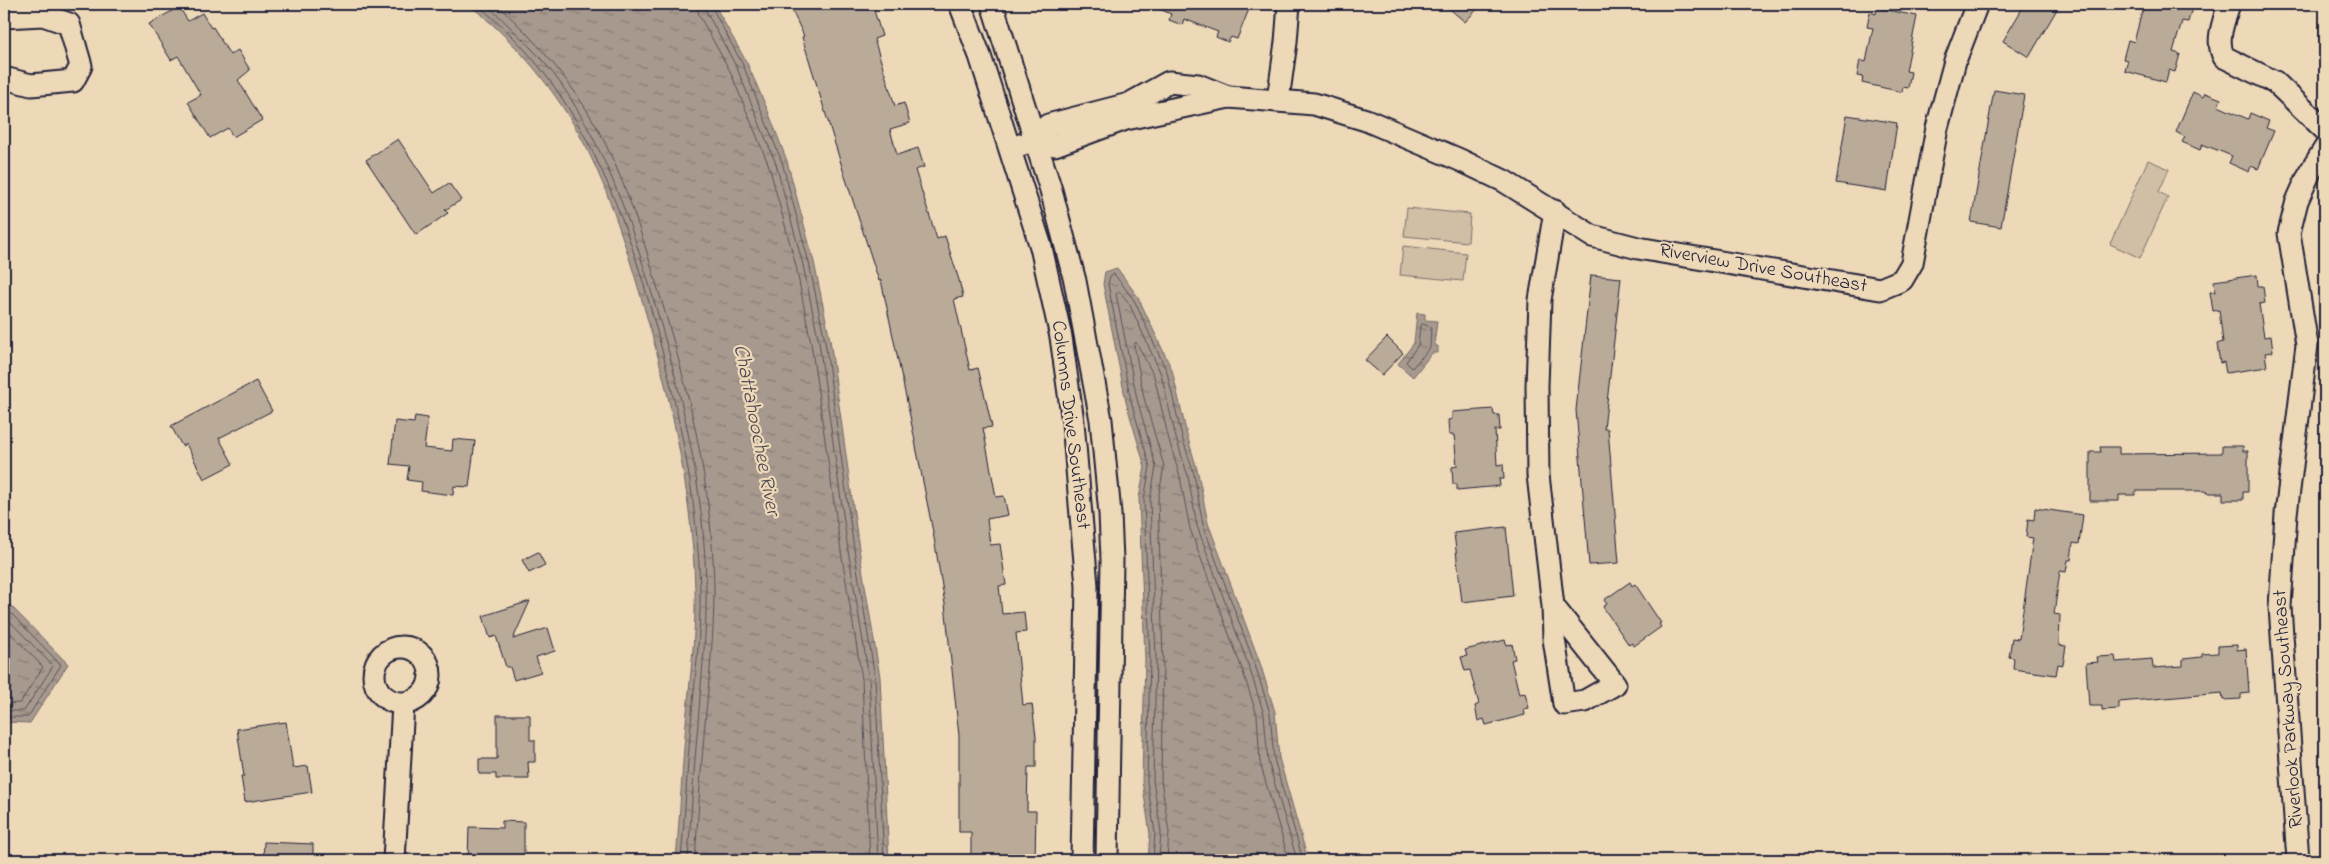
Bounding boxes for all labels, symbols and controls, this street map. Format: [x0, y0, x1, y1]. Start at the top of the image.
street label: Riverview Drive Southeast [1657, 236, 1870, 302]
street label: Columns Drive Southeast [1043, 319, 1097, 531]
water label: Chattahoochee River [725, 342, 788, 520]
street label: Riverlook Parkway Southeast [2266, 588, 2312, 829]

